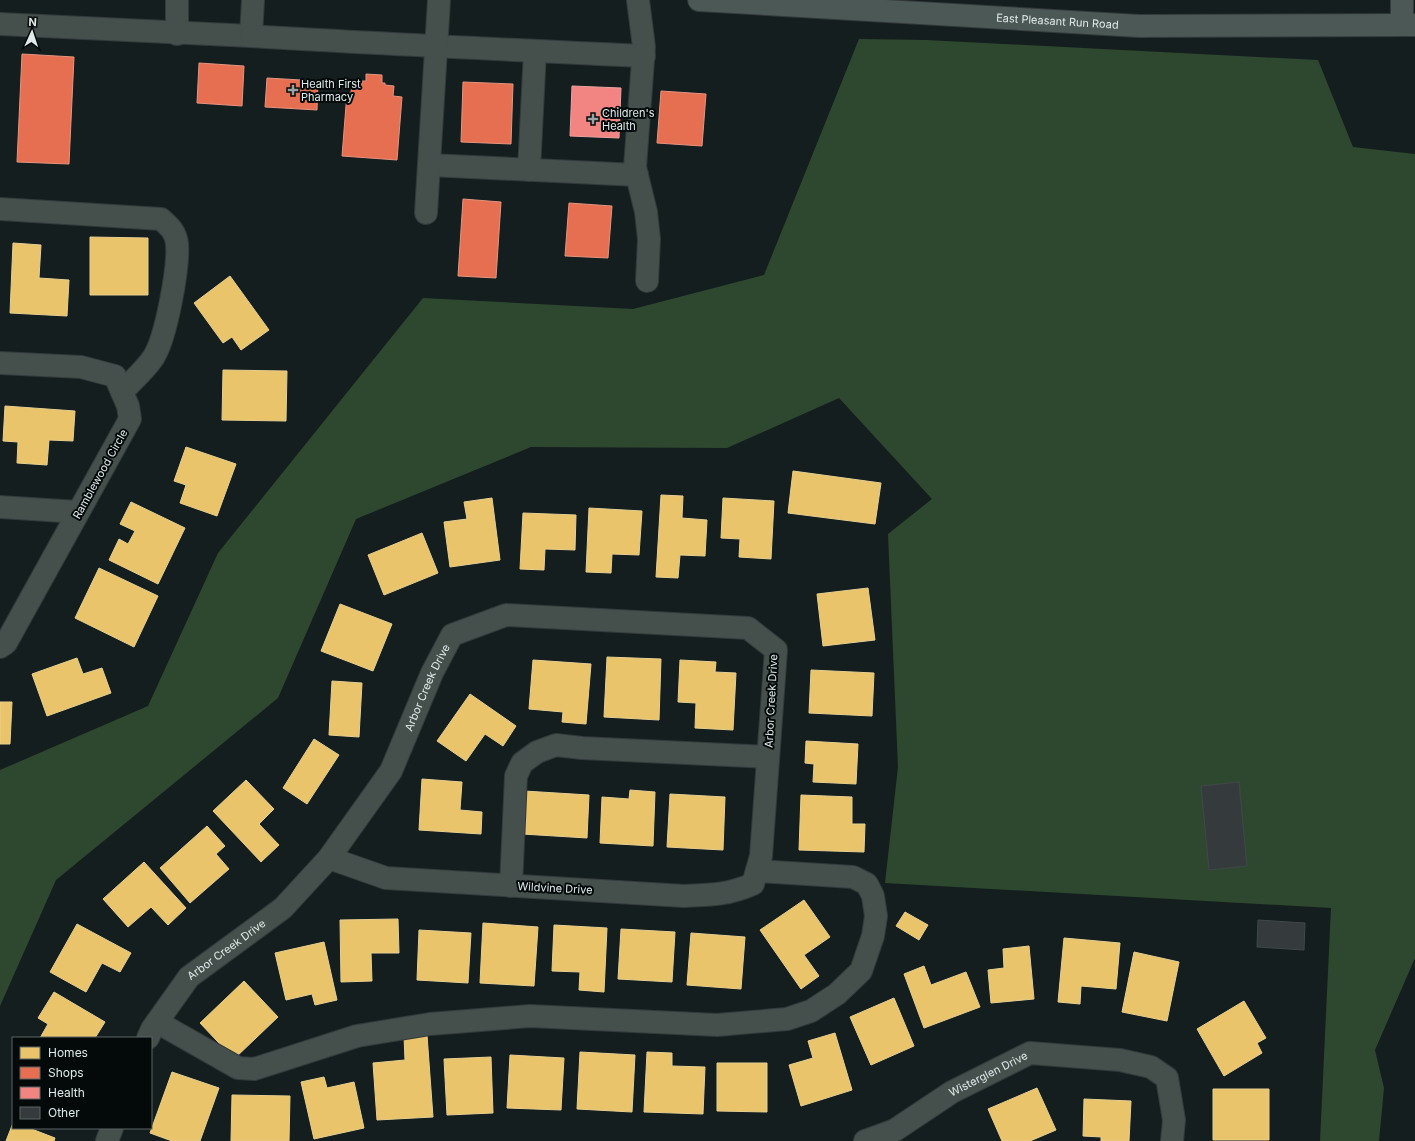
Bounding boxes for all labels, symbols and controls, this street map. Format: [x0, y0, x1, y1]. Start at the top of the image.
street label: East Pleasant Run Road [996, 11, 1119, 32]
north arrow [12, 12, 52, 52]
text: N [28, 15, 37, 29]
place label: Health First Pharmacy [301, 77, 361, 104]
marker: Health First Pharmacy [288, 85, 298, 95]
place label: Children's Health [602, 106, 655, 133]
marker: Children's Health [587, 113, 599, 125]
street label: Ramblewood Circle [70, 427, 130, 521]
street label: Arbor Creek Drive [402, 642, 453, 733]
street label: Arbor Creek Drive [762, 654, 780, 748]
street label: Wildvine Drive [517, 879, 593, 897]
street label: Arbor Creek Drive [184, 916, 268, 983]
legend [12, 1037, 152, 1129]
text: Homes [48, 1045, 88, 1060]
street label: Wisterglen Drive [947, 1048, 1030, 1099]
text: Shops [48, 1065, 84, 1080]
text: Health [48, 1085, 85, 1100]
text: Other [48, 1105, 80, 1120]

